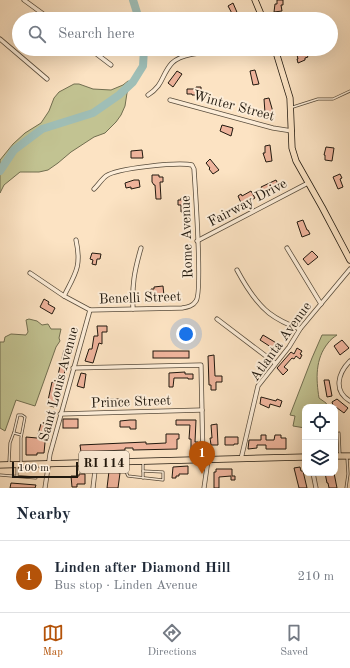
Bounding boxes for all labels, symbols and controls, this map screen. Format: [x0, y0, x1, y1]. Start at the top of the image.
search box [12, 12, 338, 56]
icon: search [26, 23, 48, 45]
text: Search here [58, 27, 135, 42]
street label: Winter Street [191, 88, 276, 124]
street label: Fairway Drive [206, 176, 289, 230]
street label: Rome Avenue [179, 195, 195, 279]
street label: Benelli Street [99, 290, 182, 306]
street label: Atlanta Avenue [248, 299, 314, 384]
your location [176, 324, 196, 344]
street label: Saint Louis Avenue [37, 326, 81, 443]
street label: Prince Street [91, 394, 171, 410]
map controls [302, 404, 338, 476]
button: locate [302, 404, 338, 440]
button: layers [302, 440, 338, 476]
pin: 1 [189, 441, 215, 474]
road number: RI 114 [79, 451, 129, 473]
scale bar [12, 460, 78, 479]
text: 100 m [18, 463, 49, 474]
text: Nearby [16, 506, 71, 523]
text: Linden after Diamond Hill [54, 561, 231, 576]
text: 1 [25, 570, 33, 583]
text: 210 m [297, 570, 334, 583]
text: Bus stop · Linden Avenue [54, 579, 197, 592]
tab: Map [42, 622, 64, 660]
tab: Directions [148, 622, 196, 660]
tab: Saved [280, 622, 308, 660]

